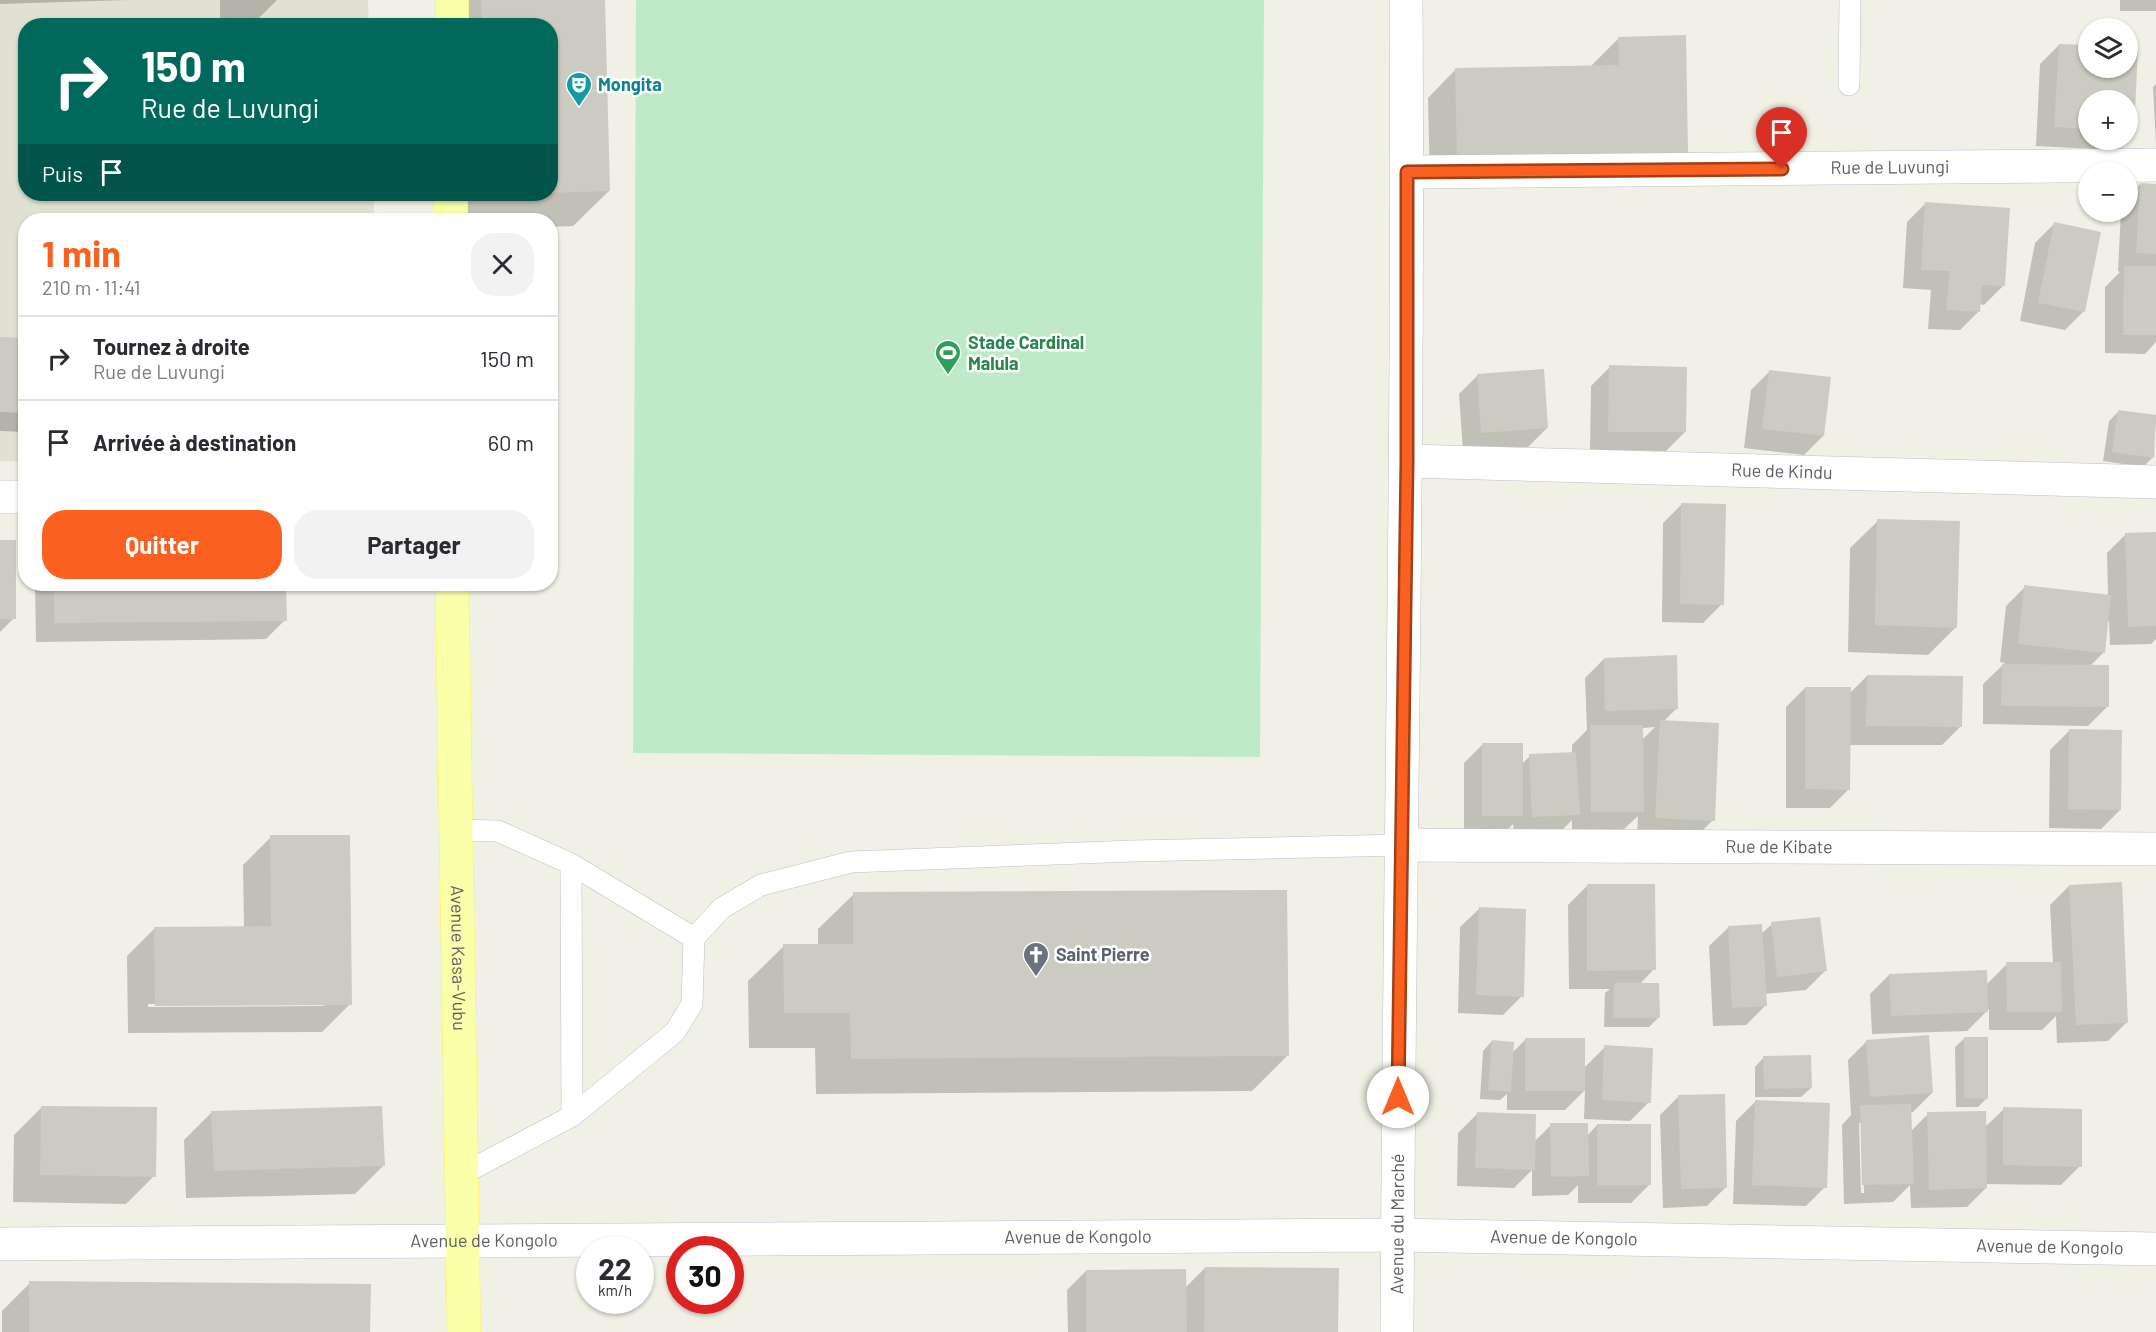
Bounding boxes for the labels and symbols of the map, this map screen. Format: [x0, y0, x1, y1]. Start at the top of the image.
theatre icon: Mongita [564, 70, 594, 108]
place label: Mongita [598, 73, 662, 95]
pin [1756, 107, 1807, 169]
street label: Rue de Luvungi [1830, 155, 1950, 178]
place label: Stade Cardinal Malula [968, 331, 1084, 374]
sports icon: Stade Cardinal Malula [933, 338, 963, 376]
street label: Rue de Kindu [1731, 458, 1833, 483]
street label: Rue de Kibate [1725, 835, 1833, 857]
street label: Avenue Kasa-Vubu [447, 885, 471, 1031]
church icon: Saint Pierre [1021, 940, 1051, 978]
place label: Saint Pierre [1056, 943, 1150, 965]
position arrow [1366, 1065, 1430, 1129]
street label: Avenue du Marché [1385, 1153, 1408, 1295]
street label: Avenue de Kongolo [1004, 1225, 1152, 1248]
street label: Avenue de Kongolo [1490, 1225, 1638, 1249]
street label: Avenue de Kongolo [410, 1228, 558, 1251]
street label: Avenue de Kongolo [1976, 1234, 2124, 1258]
speed limit sign: 30 [666, 1236, 744, 1314]

